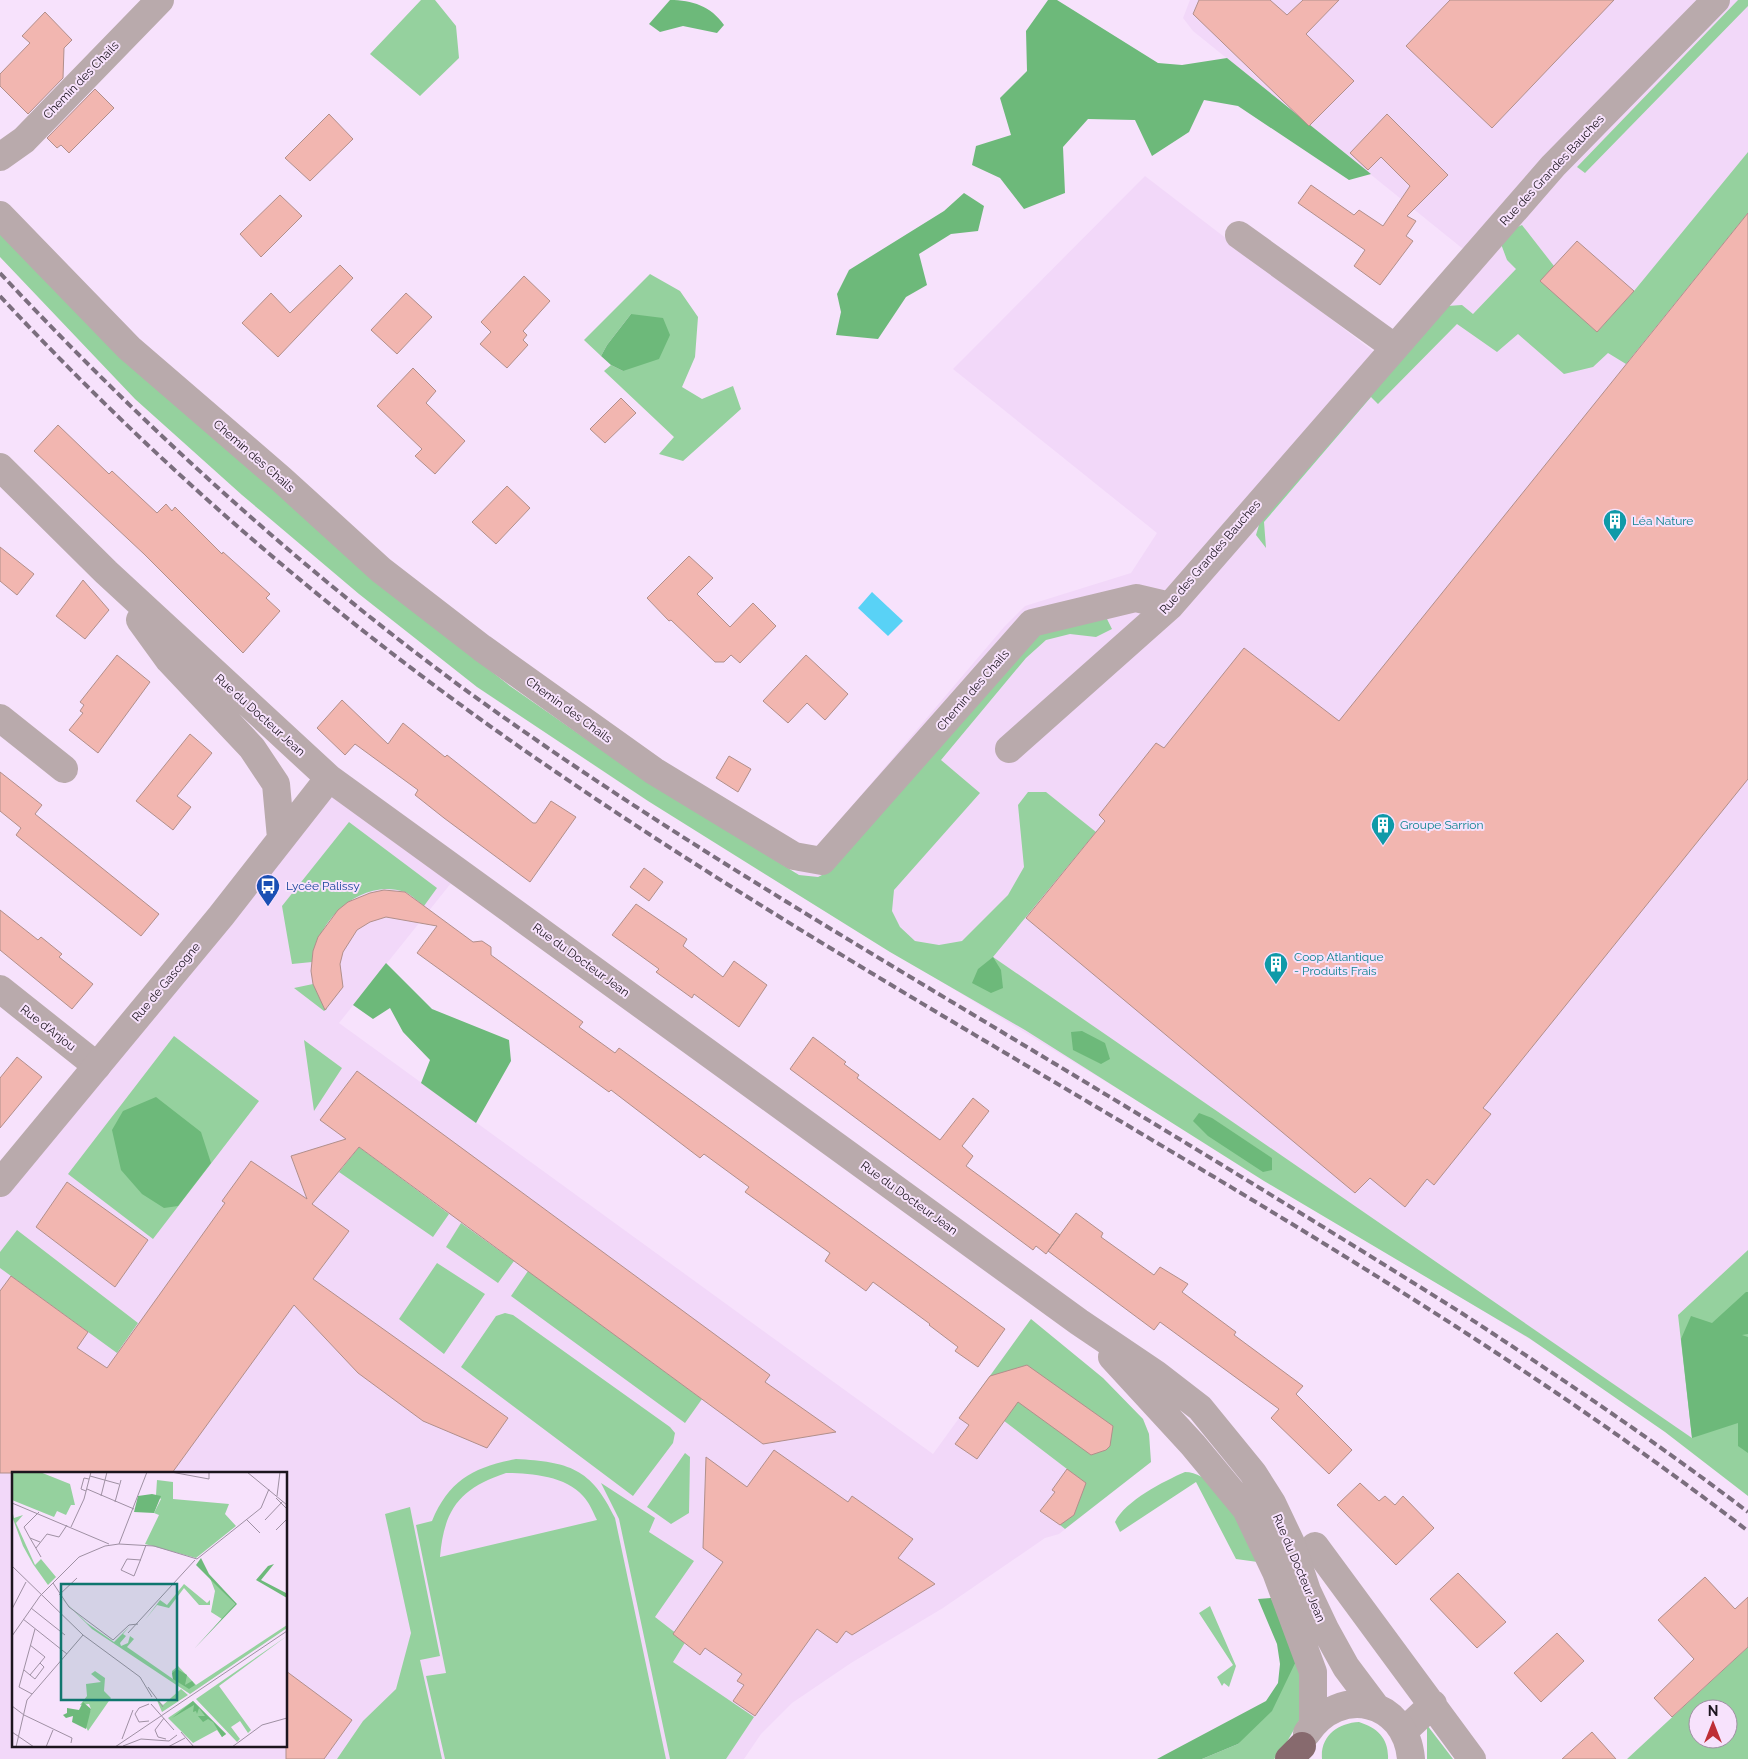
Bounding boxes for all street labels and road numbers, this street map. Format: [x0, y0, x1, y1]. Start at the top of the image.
street label: Chemin des Chails [40, 38, 122, 122]
street label: Rue des Grandes Bauches [1497, 112, 1607, 228]
street label: Chemin des Chails [211, 417, 298, 495]
street label: Rue des Grandes Bauches [1157, 497, 1263, 617]
street label: Chemin des Chails [934, 646, 1012, 733]
street label: Rue du Docteur Jean [212, 671, 308, 759]
street label: Chemin des Chails [523, 674, 615, 746]
street label: Rue du Docteur Jean [530, 920, 632, 1000]
street label: Rue de Gascogne [129, 940, 203, 1024]
street label: Rue d'Anjou [18, 1002, 78, 1054]
street label: Rue du Docteur Jean [858, 1158, 960, 1238]
street label: Rue du Docteur Jean [1270, 1512, 1328, 1624]

